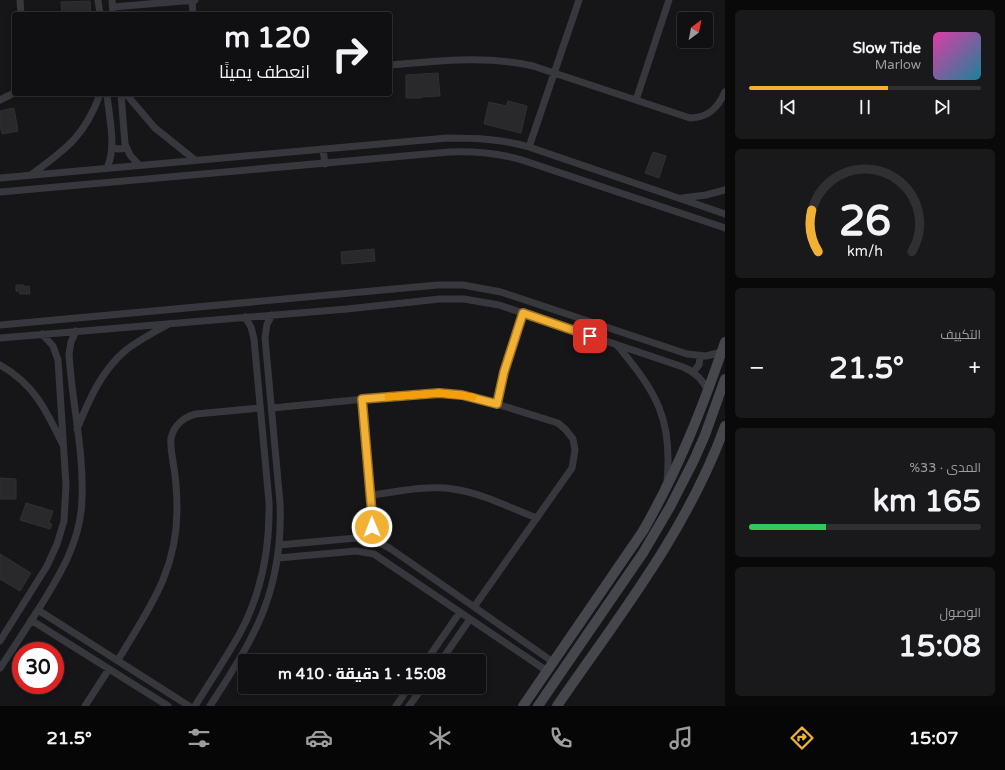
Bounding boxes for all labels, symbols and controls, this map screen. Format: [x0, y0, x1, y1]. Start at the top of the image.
north arrow [677, 12, 713, 48]
map controls [677, 12, 713, 48]
text: 120 m [224, 21, 310, 55]
icon: right [324, 28, 376, 80]
text: Slow Tide [853, 39, 921, 57]
text: Marlow [875, 57, 921, 73]
text: انعطف يمينًا [219, 61, 310, 83]
icon: previous [777, 96, 799, 118]
icon: pause [854, 96, 876, 118]
icon: next [931, 96, 953, 118]
text: 26 [839, 197, 891, 247]
text: km/h [847, 242, 883, 259]
pin [573, 319, 607, 353]
icon: arrive [579, 325, 601, 347]
text: التكييف [940, 327, 981, 343]
text: 21.5° [829, 350, 904, 387]
text: − [749, 355, 765, 381]
text: + [969, 355, 981, 381]
text: المدى · 33% [909, 460, 981, 476]
text: 165 km [873, 483, 981, 520]
position arrow [351, 506, 393, 548]
text: الوصول [940, 605, 981, 621]
text: 15:08 [898, 628, 981, 665]
speed limit sign: 30 [12, 642, 64, 694]
text: 15:08 · 1 دقيقة · 410 m [278, 665, 446, 683]
icon: filters [185, 724, 213, 752]
icon: car [305, 724, 333, 752]
icon: climate [426, 724, 454, 752]
icon: phone [547, 724, 575, 752]
icon: music [667, 724, 695, 752]
icon: directions [788, 724, 816, 752]
text: 21.5° [46, 727, 92, 749]
text: 15:07 [909, 727, 959, 749]

